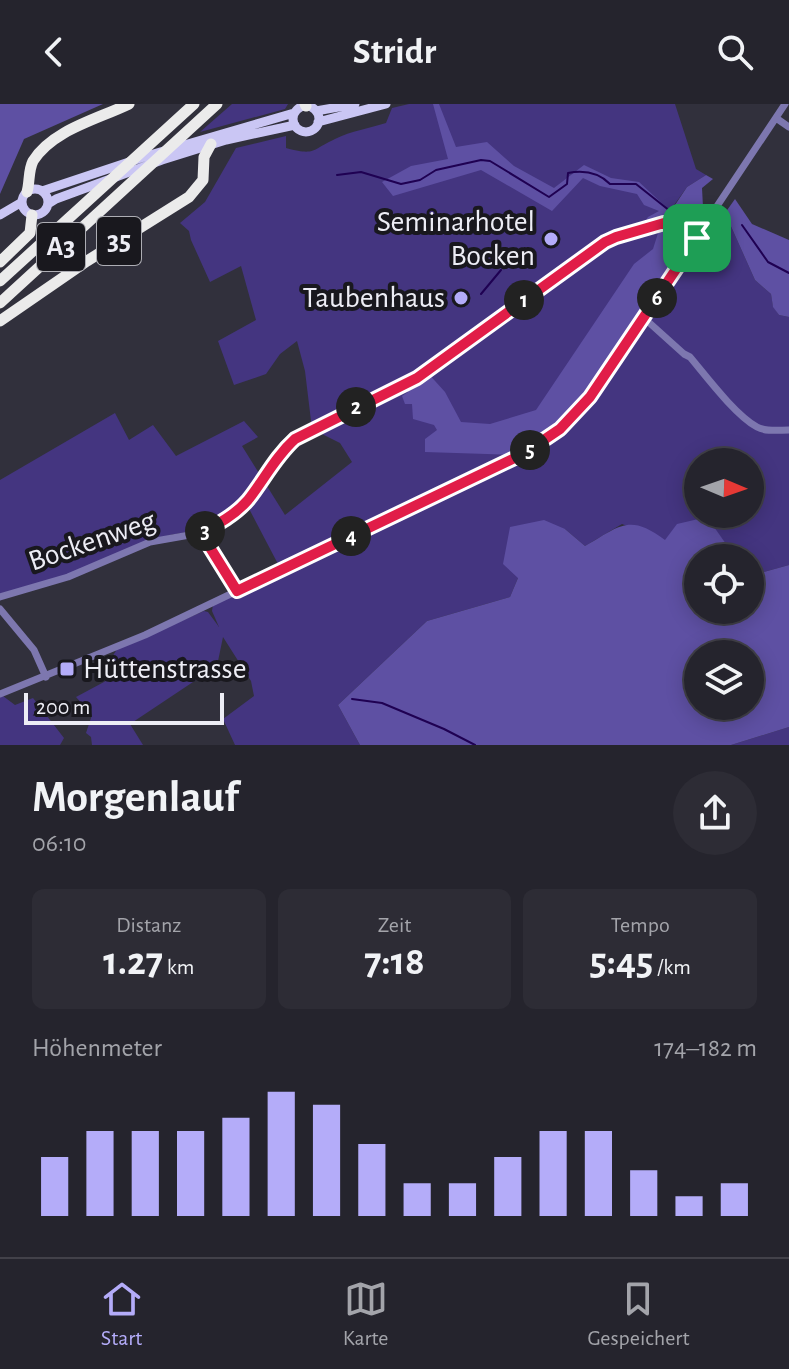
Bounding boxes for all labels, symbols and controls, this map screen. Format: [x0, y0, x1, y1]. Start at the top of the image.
icon: back [32, 30, 76, 74]
icon: search [713, 30, 757, 74]
text: Stridr [353, 34, 436, 70]
pin [663, 204, 731, 272]
place label: Seminarhotel Bocken [377, 207, 535, 271]
icon: arrive [675, 216, 719, 260]
road number: 35 [97, 217, 141, 265]
road number: A3 [37, 223, 85, 271]
marker: Seminarhotel Bocken [542, 230, 560, 248]
pin: 6 [637, 278, 677, 318]
pin: 1 [504, 280, 544, 320]
place label: Taubenhaus [303, 283, 445, 313]
text: 6 [652, 287, 662, 309]
marker: Taubenhaus [452, 289, 470, 307]
text: 1 [520, 289, 528, 311]
pin: 2 [336, 387, 376, 427]
text: 2 [351, 396, 361, 418]
pin: 5 [510, 430, 550, 470]
text: 5 [525, 439, 535, 461]
north arrow [684, 448, 764, 528]
map controls [684, 448, 764, 720]
street label: Bockenweg [25, 505, 160, 577]
pin: 3 [185, 511, 225, 551]
pin: 4 [331, 516, 371, 556]
text: 3 [200, 520, 210, 542]
text: 4 [345, 525, 357, 547]
button: locate [684, 544, 764, 624]
button: layers [684, 640, 764, 720]
place label: Hüttenstrasse [83, 654, 247, 684]
marker: Hüttenstrasse [58, 660, 76, 678]
scale bar [24, 689, 224, 725]
text: 200 m [36, 696, 90, 718]
button: share [673, 771, 757, 855]
text: Morgenlauf [32, 776, 239, 820]
text: 06:10 [32, 830, 87, 856]
text: Distanz [116, 914, 181, 936]
text: Zeit [378, 914, 411, 936]
text: Tempo [611, 914, 670, 936]
text: 1.27 [103, 942, 163, 982]
text: 7:18 [364, 942, 425, 982]
text: 5:45 [589, 942, 653, 982]
text: km [163, 956, 194, 978]
text: /km [653, 956, 691, 978]
text: Höhenmeter [32, 1035, 162, 1061]
text: 174–182 m [654, 1035, 757, 1061]
tab: Start [100, 1277, 144, 1351]
tab: Karte [343, 1277, 388, 1351]
tab: Gespeichert [588, 1277, 689, 1351]

